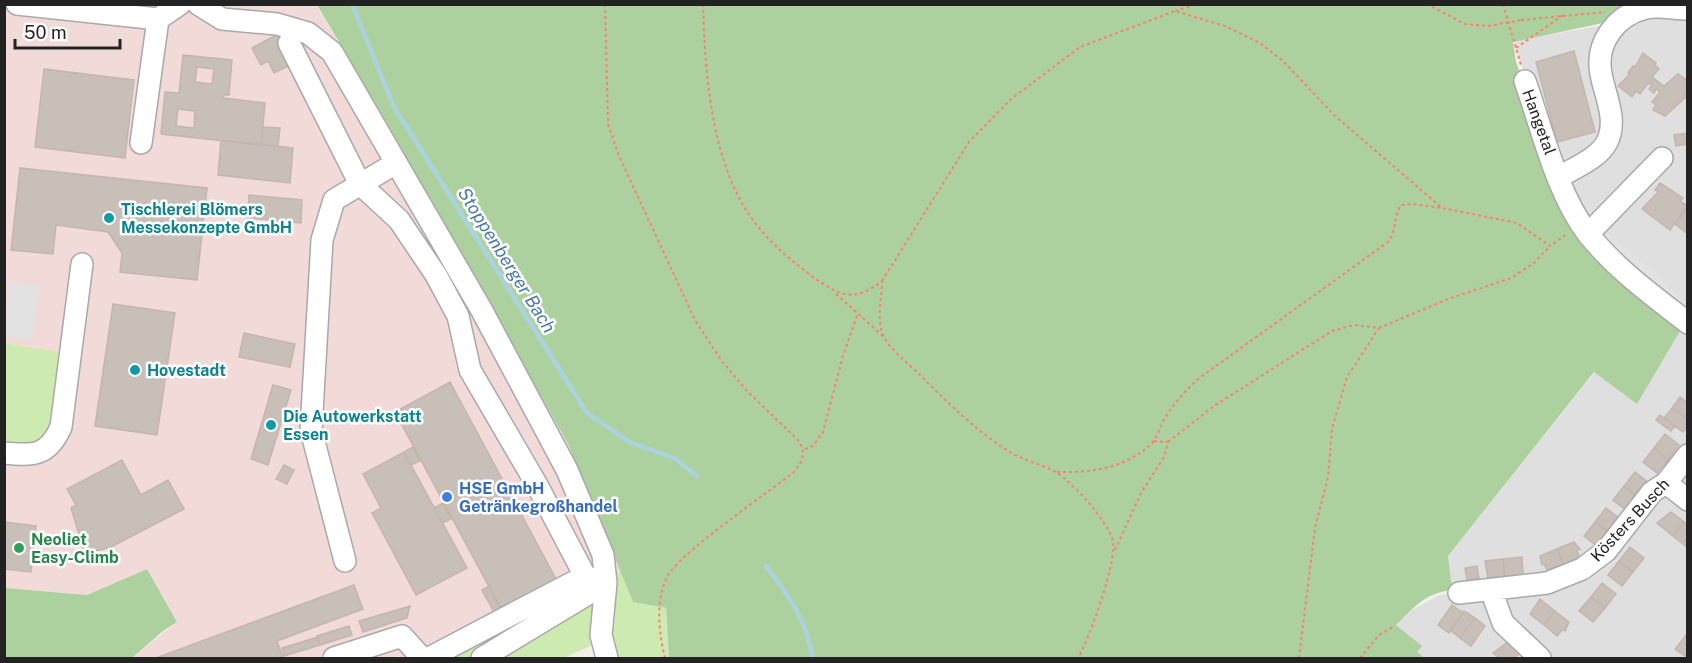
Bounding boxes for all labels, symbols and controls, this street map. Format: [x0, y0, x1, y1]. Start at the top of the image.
scale bar [15, 12, 120, 50]
text: 50 m [24, 22, 67, 43]
street label: Hangetal [1518, 87, 1560, 158]
water label: Stoppenberger Bach [454, 184, 560, 336]
place label: Tischlerei Blömers Messekonzepte GmbH [121, 200, 292, 237]
marker: Tischlerei Blömers Messekonzepte GmbH [102, 211, 116, 225]
place label: Hovestadt [147, 361, 226, 380]
marker: Hovestadt [128, 363, 142, 377]
place label: Die Autowerkstatt Essen [283, 407, 422, 444]
marker: Die Autowerkstatt Essen [264, 418, 278, 432]
street label: Kösters Busch [1587, 475, 1673, 565]
place label: HSE GmbH Getränkegroßhandel [459, 479, 618, 516]
marker: HSE GmbH Getränkegroßhandel [440, 490, 454, 504]
place label: Neoliet Easy-Climb [31, 530, 119, 567]
marker: Neoliet Easy-Climb [12, 541, 26, 555]

